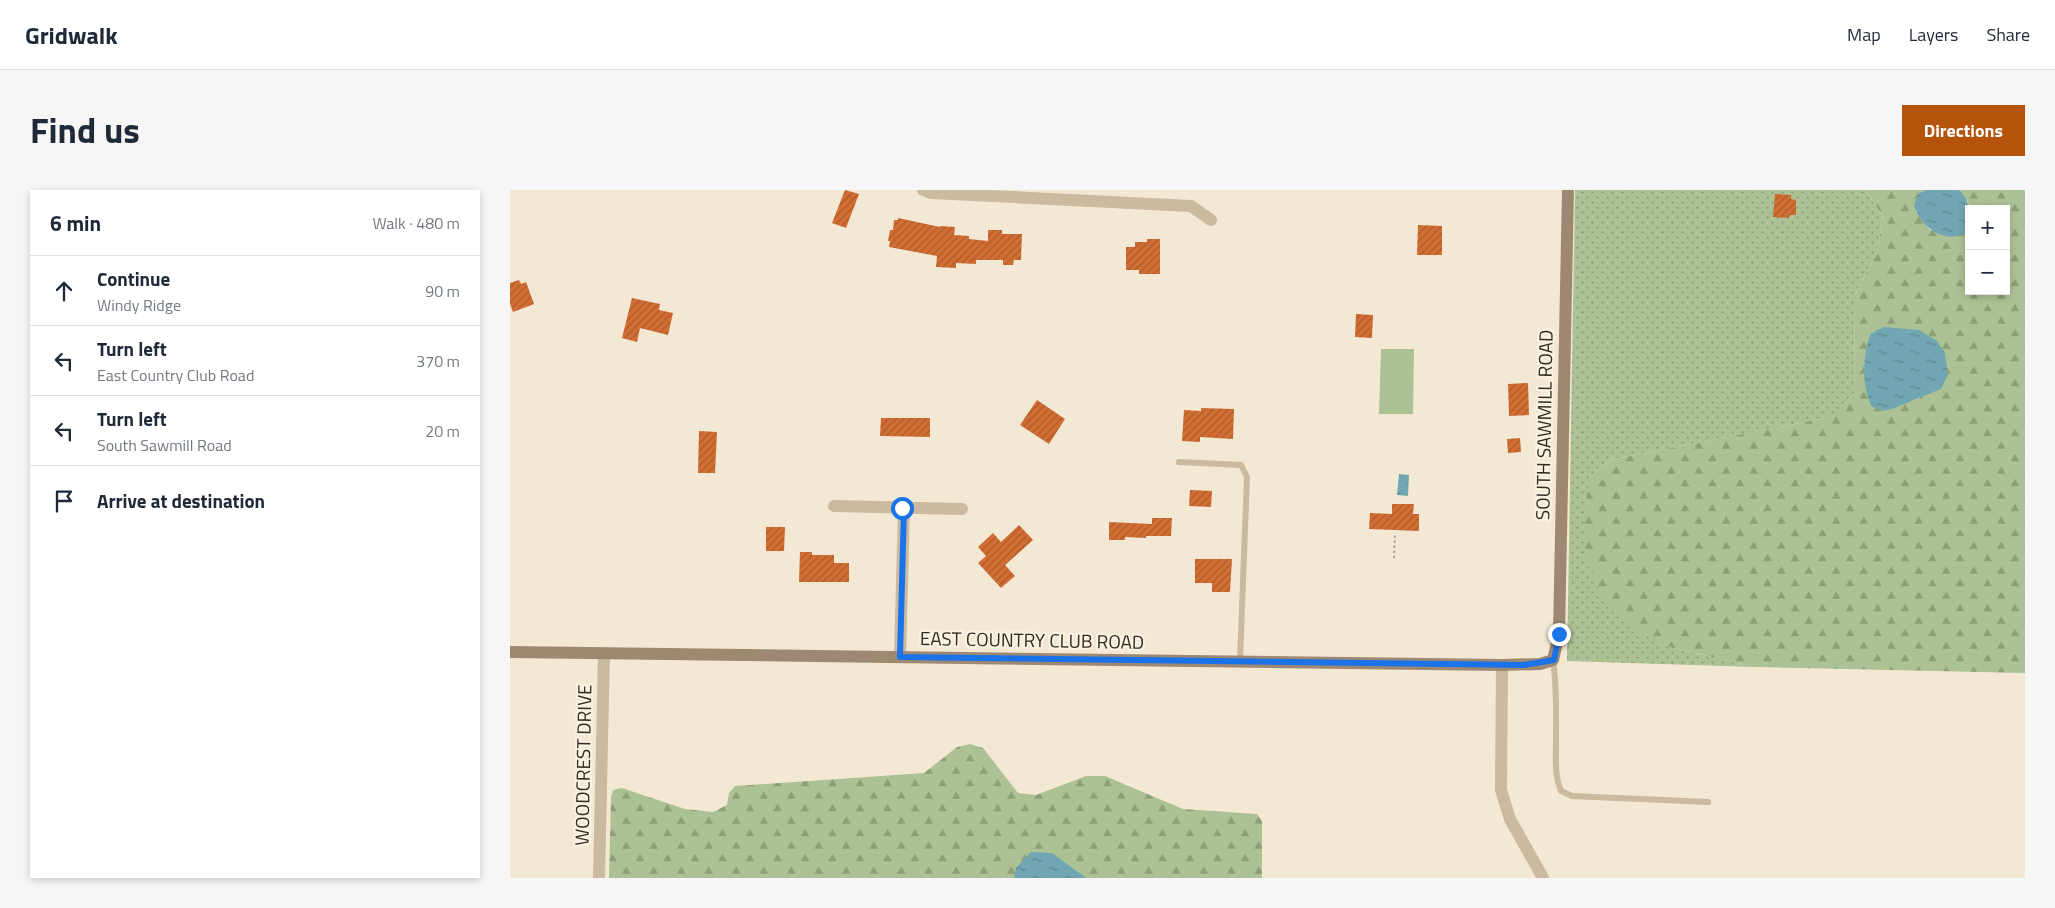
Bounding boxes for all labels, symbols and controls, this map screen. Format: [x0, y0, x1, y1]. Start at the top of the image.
text: Gridwalk [25, 17, 118, 53]
text: Map [1847, 21, 1881, 48]
text: Layers [1909, 21, 1958, 48]
text: Share [1986, 21, 2030, 48]
text: Find us [30, 103, 140, 157]
button: Directions [1902, 105, 2025, 156]
map controls [1965, 205, 2010, 295]
button: + [1965, 205, 2010, 250]
text: 6 min [50, 207, 101, 239]
text: Walk · 480 m [372, 211, 460, 235]
button: − [1965, 250, 2010, 295]
text: Continue [97, 264, 170, 293]
icon: ahead [50, 277, 78, 305]
text: 90 m [425, 279, 460, 303]
text: Windy Ridge [97, 293, 181, 317]
street label: SOUTH SAWMILL ROAD [1527, 329, 1560, 521]
text: Turn left [97, 334, 167, 363]
icon: left [50, 347, 78, 375]
text: 370 m [416, 349, 460, 373]
text: East Country Club Road [97, 363, 254, 387]
text: Turn left [97, 404, 167, 433]
icon: left [50, 417, 78, 445]
text: 20 m [425, 419, 460, 443]
text: South Sawmill Road [97, 433, 232, 457]
text: Arrive at destination [97, 486, 265, 515]
icon: arrive [50, 487, 78, 515]
route start [891, 497, 914, 520]
street label: EAST COUNTRY CLUB ROAD [920, 623, 1145, 656]
route end [1548, 623, 1571, 646]
street label: WOODCREST DRIVE [567, 684, 598, 846]

